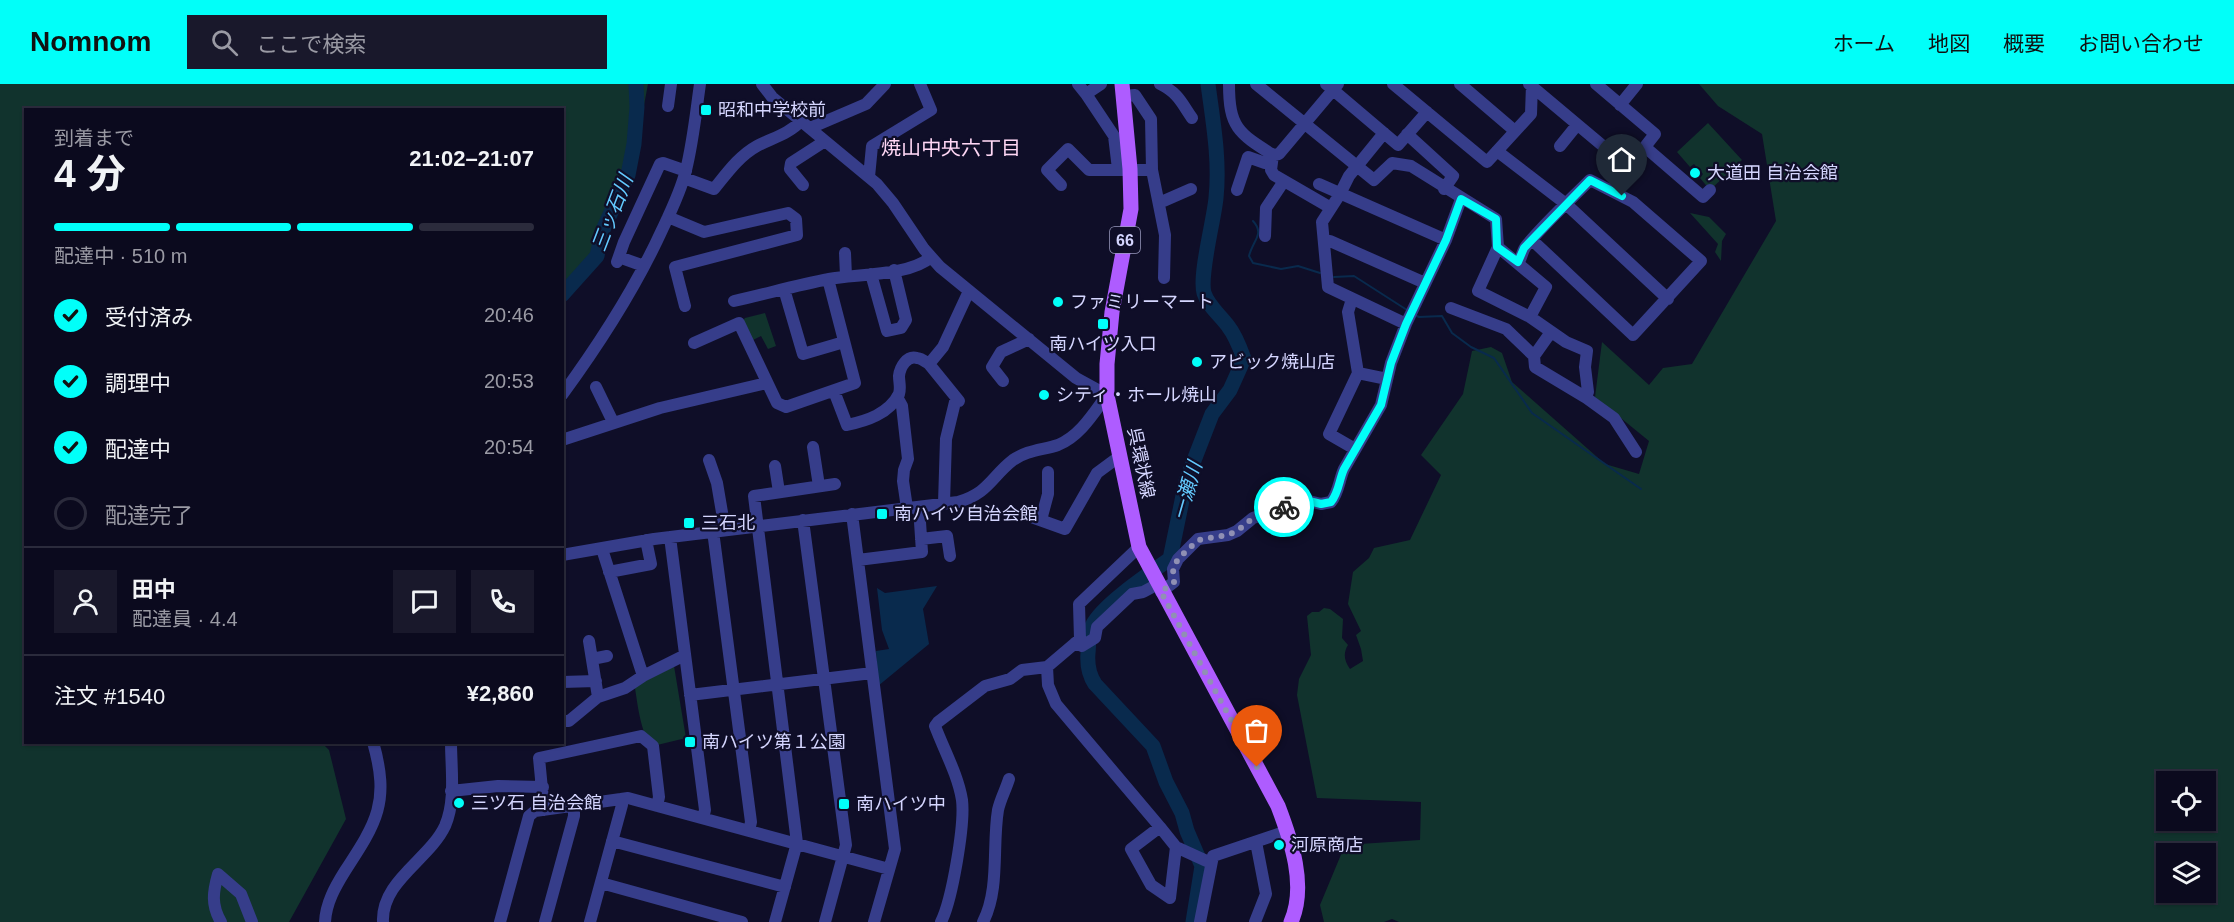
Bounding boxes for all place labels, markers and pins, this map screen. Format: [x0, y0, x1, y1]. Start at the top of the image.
place label: 昭和中学校前 [718, 100, 826, 120]
marker: 昭和中学校前 [699, 103, 713, 117]
pin [1596, 134, 1647, 196]
place label: 大道田 自治会館 [1707, 163, 1838, 183]
marker: 大道田 自治会館 [1688, 166, 1702, 180]
place label: ファミリーマート [1070, 292, 1214, 312]
marker: ファミリーマート [1051, 295, 1065, 309]
marker: 南ハイツ入口 [1096, 317, 1110, 331]
place label: 南ハイツ入口 [1049, 334, 1157, 354]
place label: アビック焼山店 [1209, 352, 1335, 372]
marker: アビック焼山店 [1190, 355, 1204, 369]
place label: シティ・ホール焼山 [1056, 385, 1217, 405]
marker: シティ・ホール焼山 [1037, 388, 1051, 402]
place label: 南ハイツ自治会館 [894, 504, 1038, 524]
marker: 南ハイツ自治会館 [875, 507, 889, 521]
place label: 三石北 [701, 513, 755, 533]
marker: 三石北 [682, 516, 696, 530]
pin [1231, 705, 1282, 767]
place label: 南ハイツ第１公園 [702, 732, 846, 752]
marker: 南ハイツ第１公園 [683, 735, 697, 749]
place label: 三ツ石 自治会館 [471, 793, 602, 813]
place label: 南ハイツ中 [856, 794, 946, 814]
marker: 三ツ石 自治会館 [452, 796, 466, 810]
marker: 南ハイツ中 [837, 797, 851, 811]
place label: 河原商店 [1291, 835, 1363, 855]
marker: 河原商店 [1272, 838, 1286, 852]

